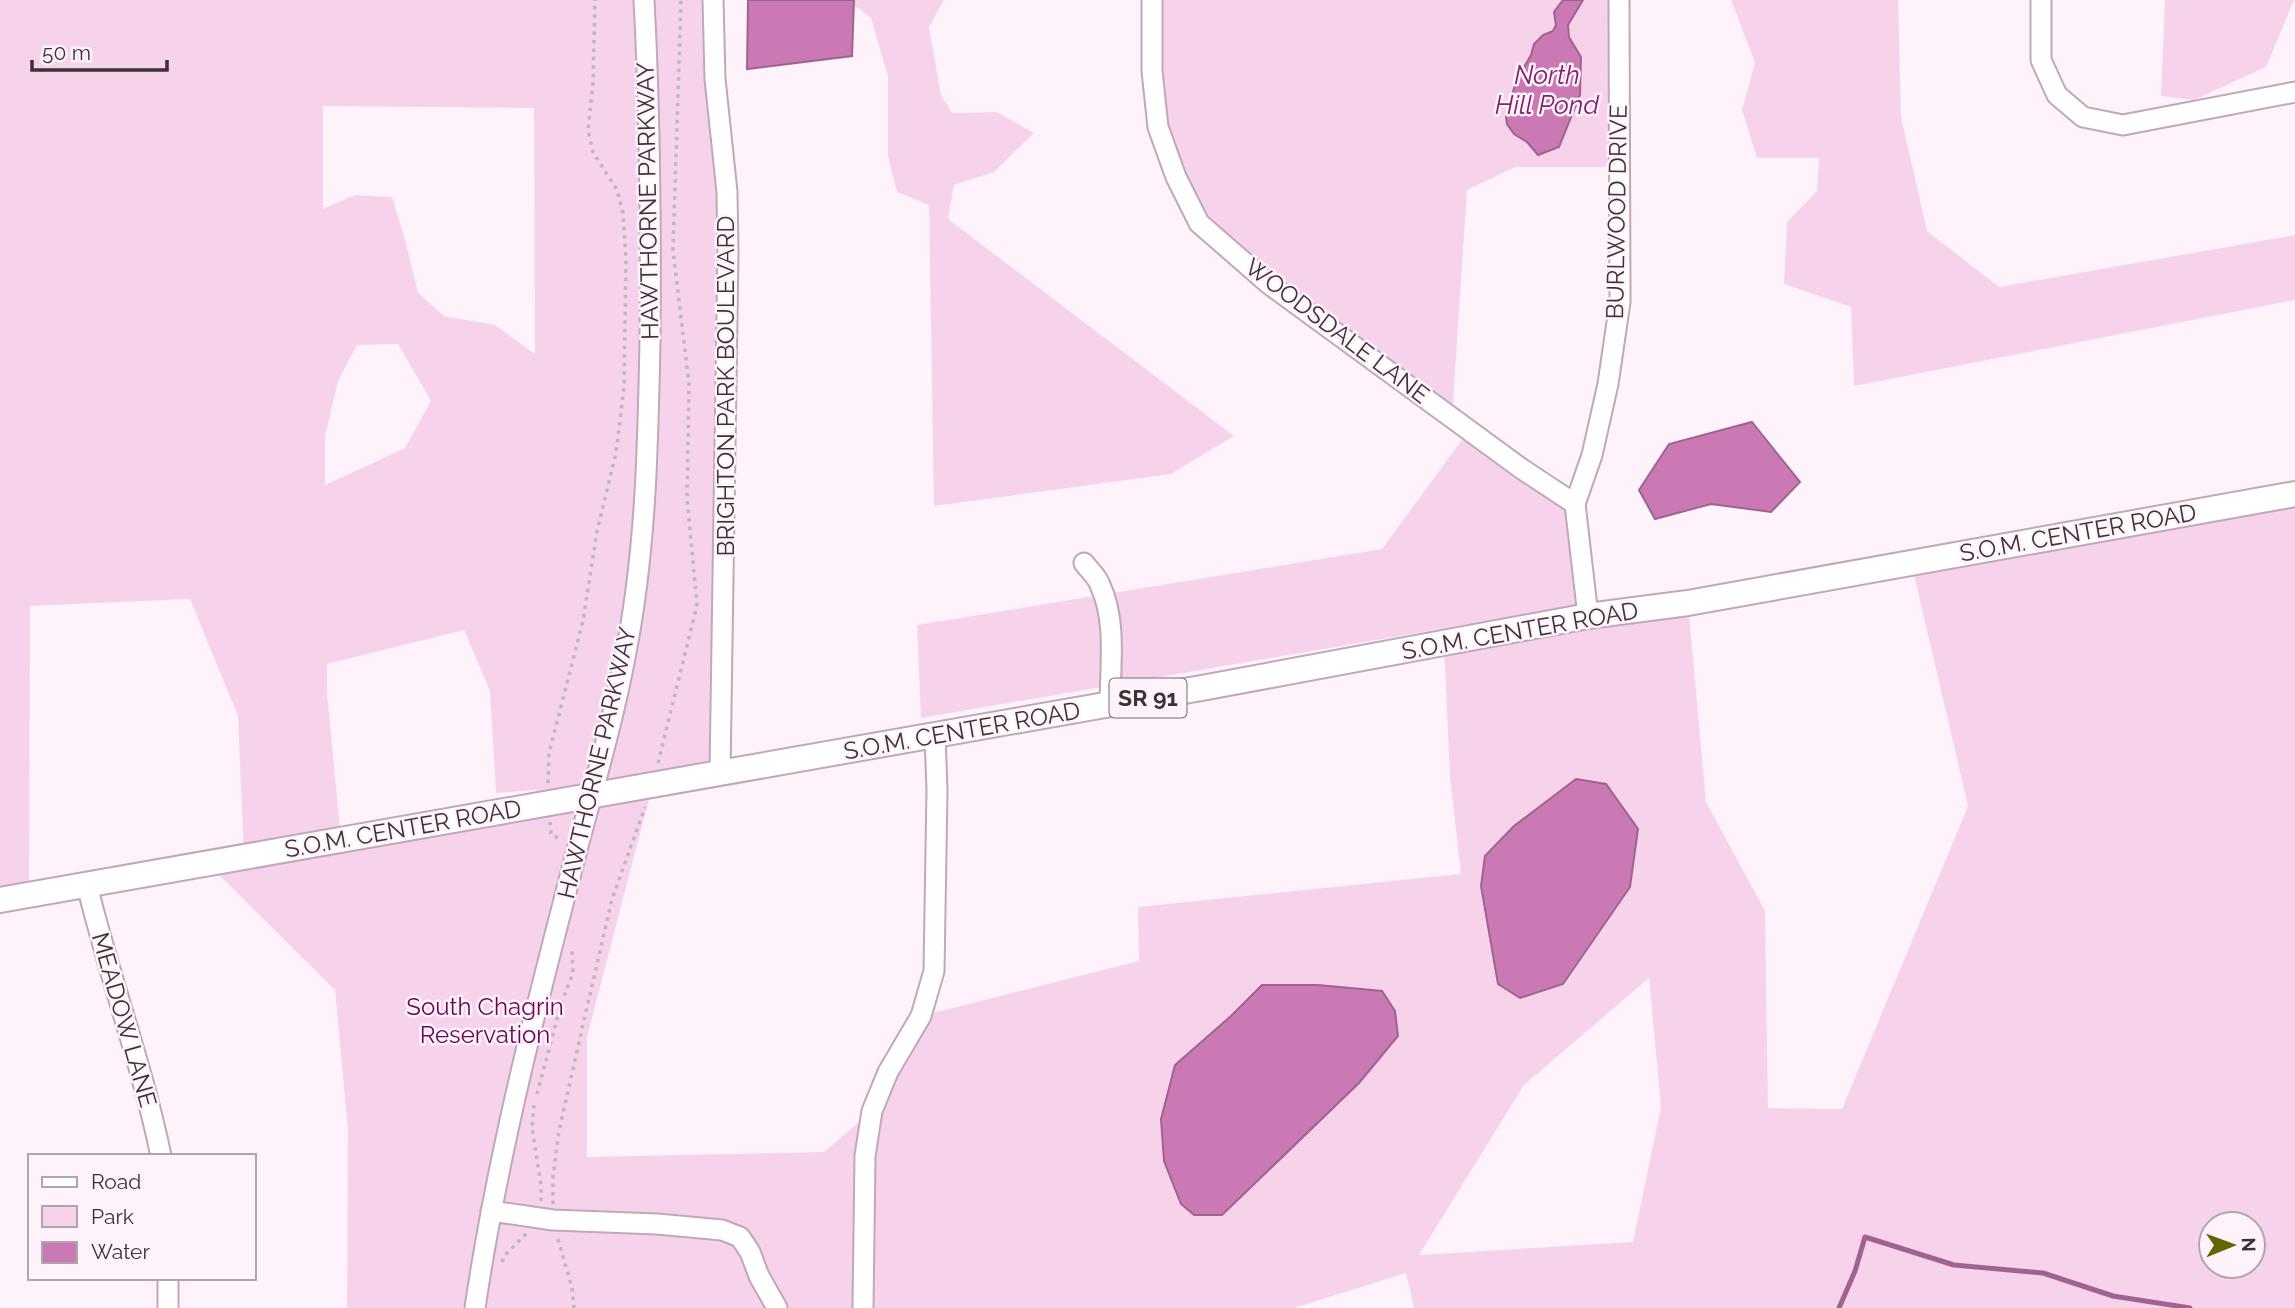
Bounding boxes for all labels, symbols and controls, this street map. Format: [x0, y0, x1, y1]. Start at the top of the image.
scale bar [32, 28, 166, 72]
text: 50 m [42, 40, 91, 65]
water label: North Hill Pond [1495, 60, 1599, 120]
street label: HAWTHORNE PARKWAY [631, 62, 664, 340]
street label: BURLWOOD DRIVE [1600, 104, 1633, 320]
street label: BRIGHTON PARK BOULEVARD [711, 216, 740, 556]
street label: WOODSDALE LANE [1239, 252, 1435, 409]
street label: S.O.M. CENTER ROAD [1957, 497, 2198, 568]
street label: S.O.M. CENTER ROAD [1399, 595, 1640, 666]
street label: HAWTHORNE PARKWAY [551, 624, 642, 901]
road number: SR 91 [1110, 678, 1186, 718]
street label: S.O.M. CENTER ROAD [841, 695, 1082, 766]
street label: S.O.M. CENTER ROAD [282, 793, 523, 864]
street label: MEADOW LANE [86, 929, 163, 1110]
park label: South Chagrin Reservation [406, 992, 564, 1049]
legend [28, 1154, 256, 1280]
text: Road [91, 1169, 141, 1194]
text: Park [91, 1204, 134, 1229]
north arrow [2197, 1210, 2267, 1280]
text: N [2238, 1237, 2260, 1252]
text: Water [91, 1239, 150, 1264]

